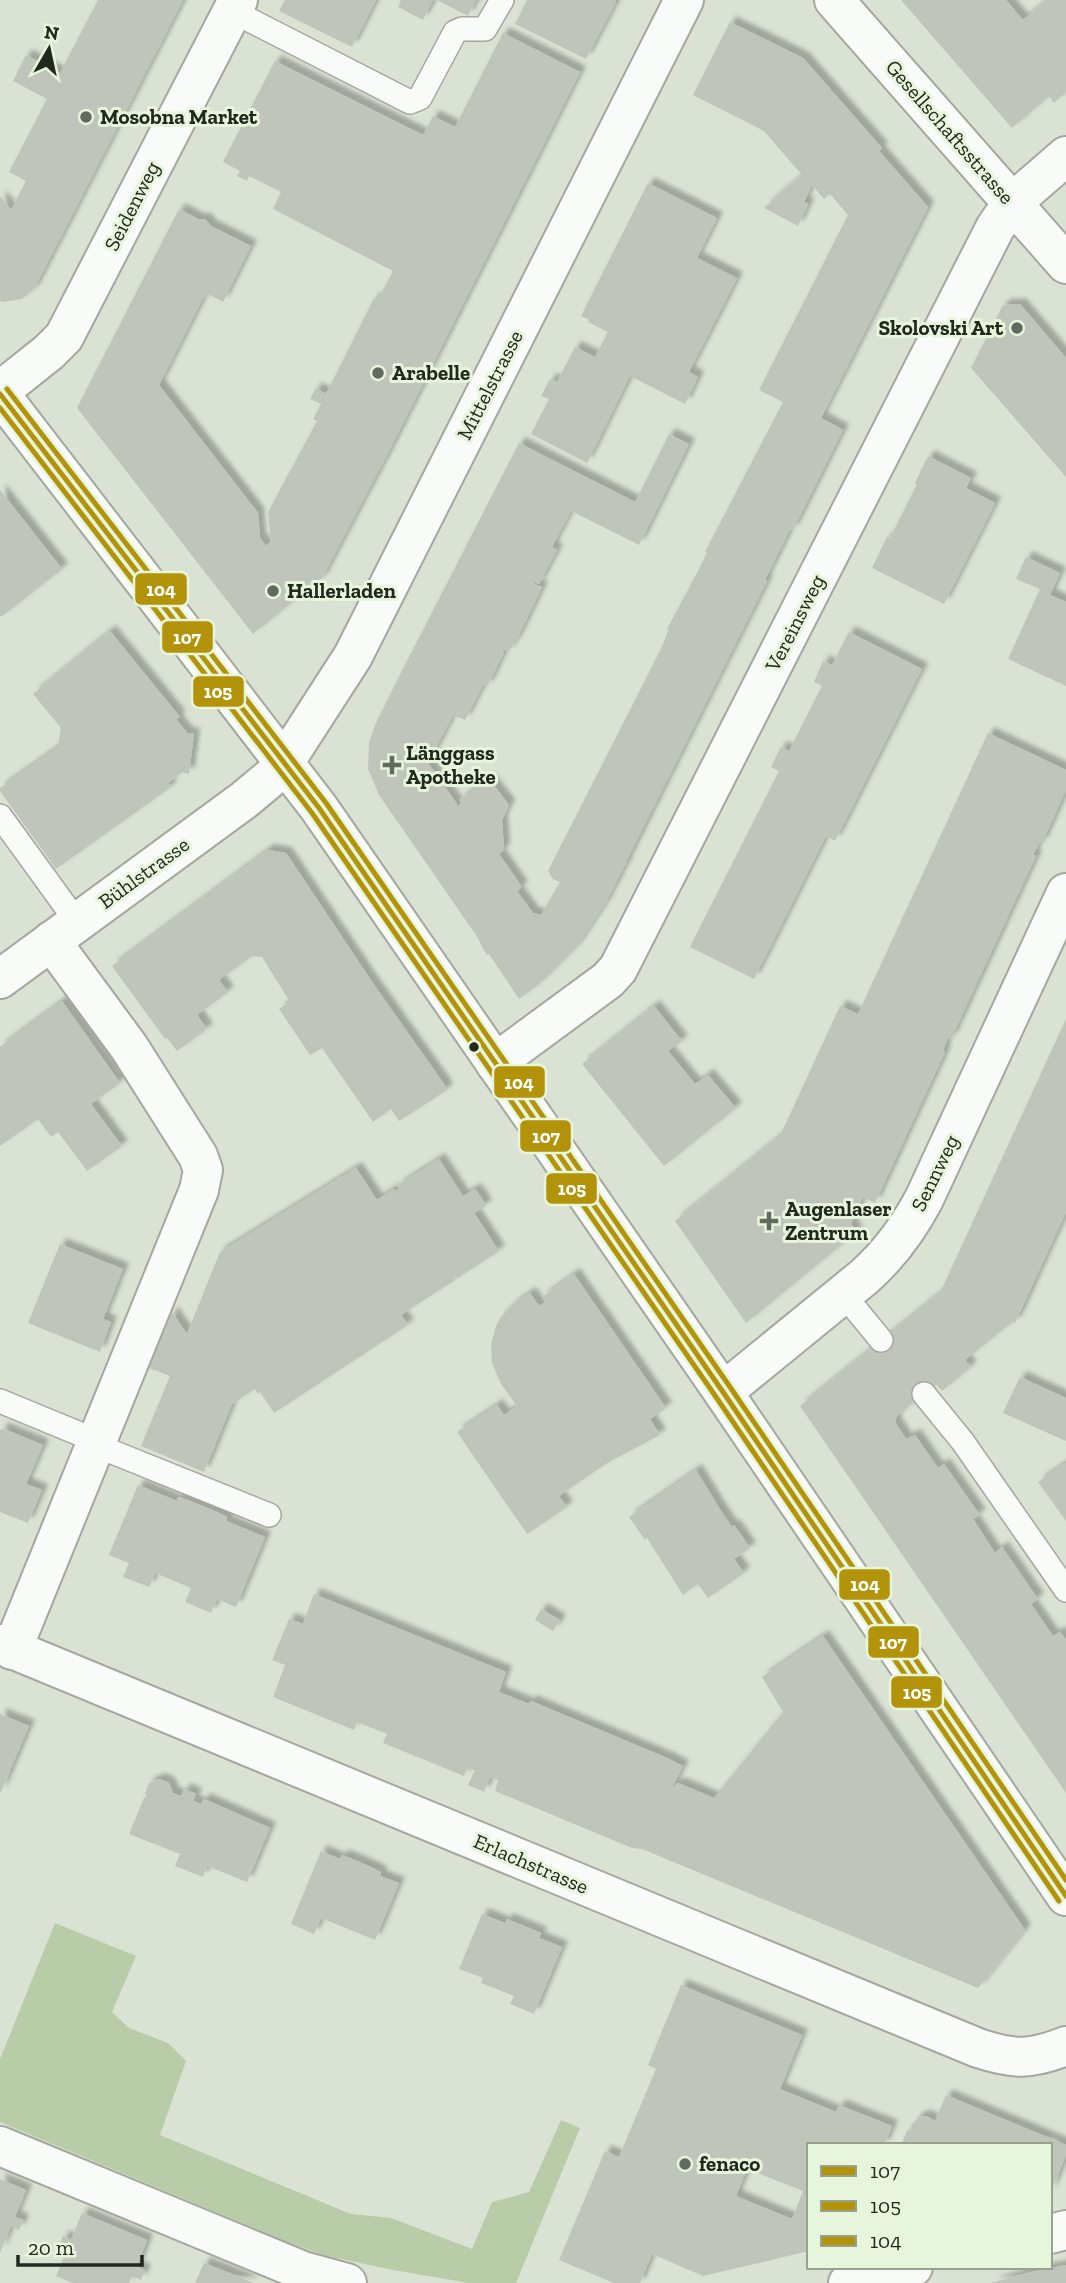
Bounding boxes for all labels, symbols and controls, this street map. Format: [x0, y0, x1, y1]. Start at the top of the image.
north arrow [14, 14, 84, 84]
text: N [43, 20, 61, 45]
street label: Gesellschaftsstrasse [881, 54, 1020, 209]
place label: Mosobna Market [100, 104, 258, 129]
marker: Mosobna Market [78, 109, 94, 125]
street label: Seidenweg [98, 156, 165, 255]
place label: Skolovski Art [878, 315, 1004, 340]
marker: Skolovski Art [1009, 320, 1025, 336]
street label: Mittelstrasse [451, 326, 528, 444]
place label: Arabelle [392, 360, 470, 385]
marker: Arabelle [370, 365, 386, 381]
street label: Vereinsweg [759, 570, 830, 676]
line badge: 104 [134, 572, 188, 606]
text: 104 [146, 578, 176, 601]
place label: Hallerladen [287, 578, 396, 603]
marker: Hallerladen [265, 583, 281, 599]
line badge: 107 [161, 620, 214, 654]
text: 107 [173, 626, 202, 649]
line badge: 105 [192, 675, 245, 708]
text: 105 [204, 680, 232, 703]
place label: Länggass Apotheke [406, 740, 496, 789]
marker: Länggass Apotheke [384, 757, 400, 773]
street label: Bühlstrasse [93, 831, 194, 914]
unlabelled marker [467, 1040, 481, 1054]
line badge: 104 [493, 1065, 546, 1099]
text: 104 [504, 1071, 534, 1094]
line badge: 107 [519, 1119, 572, 1153]
text: 107 [532, 1125, 561, 1148]
street label: Sennweg [905, 1130, 964, 1215]
line badge: 105 [545, 1172, 598, 1205]
text: 105 [558, 1177, 586, 1200]
place label: Augenlaser Zentrum [785, 1196, 892, 1245]
marker: Augenlaser Zentrum [759, 1211, 779, 1231]
line badge: 104 [838, 1568, 891, 1601]
text: 104 [850, 1573, 880, 1596]
line badge: 107 [867, 1625, 920, 1659]
text: 107 [879, 1631, 908, 1654]
line badge: 105 [890, 1675, 943, 1709]
text: 105 [903, 1681, 931, 1704]
street label: Erlachstrasse [470, 1828, 593, 1899]
legend [807, 2143, 1052, 2269]
place label: fenaco [699, 2151, 760, 2176]
marker: fenaco [677, 2156, 693, 2172]
text: 107 [870, 2158, 900, 2183]
text: 105 [870, 2193, 901, 2218]
scale bar [18, 2224, 142, 2268]
text: 104 [870, 2228, 902, 2253]
text: 20 m [28, 2235, 74, 2260]

